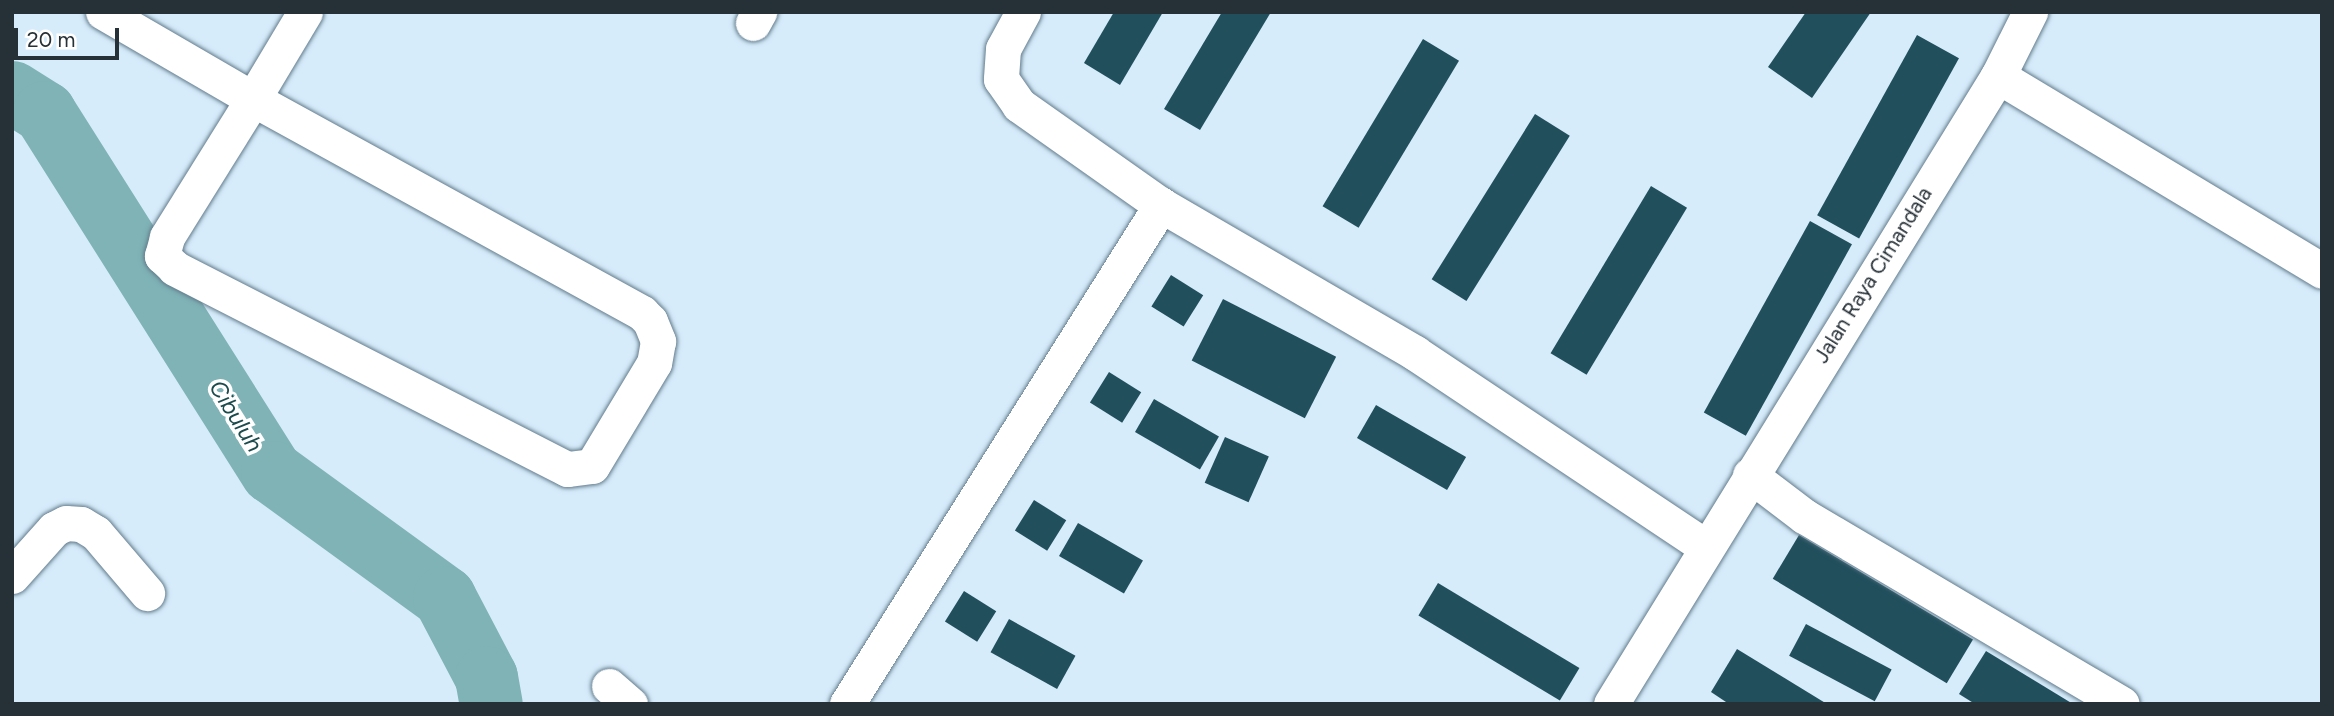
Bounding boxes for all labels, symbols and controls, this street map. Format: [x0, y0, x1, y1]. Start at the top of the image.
scale bar [18, 14, 122, 58]
text: 20 m [27, 27, 75, 52]
street label: Jalan Raya Cimandala [1809, 182, 1937, 368]
water label: Cibuluh [203, 375, 269, 457]

